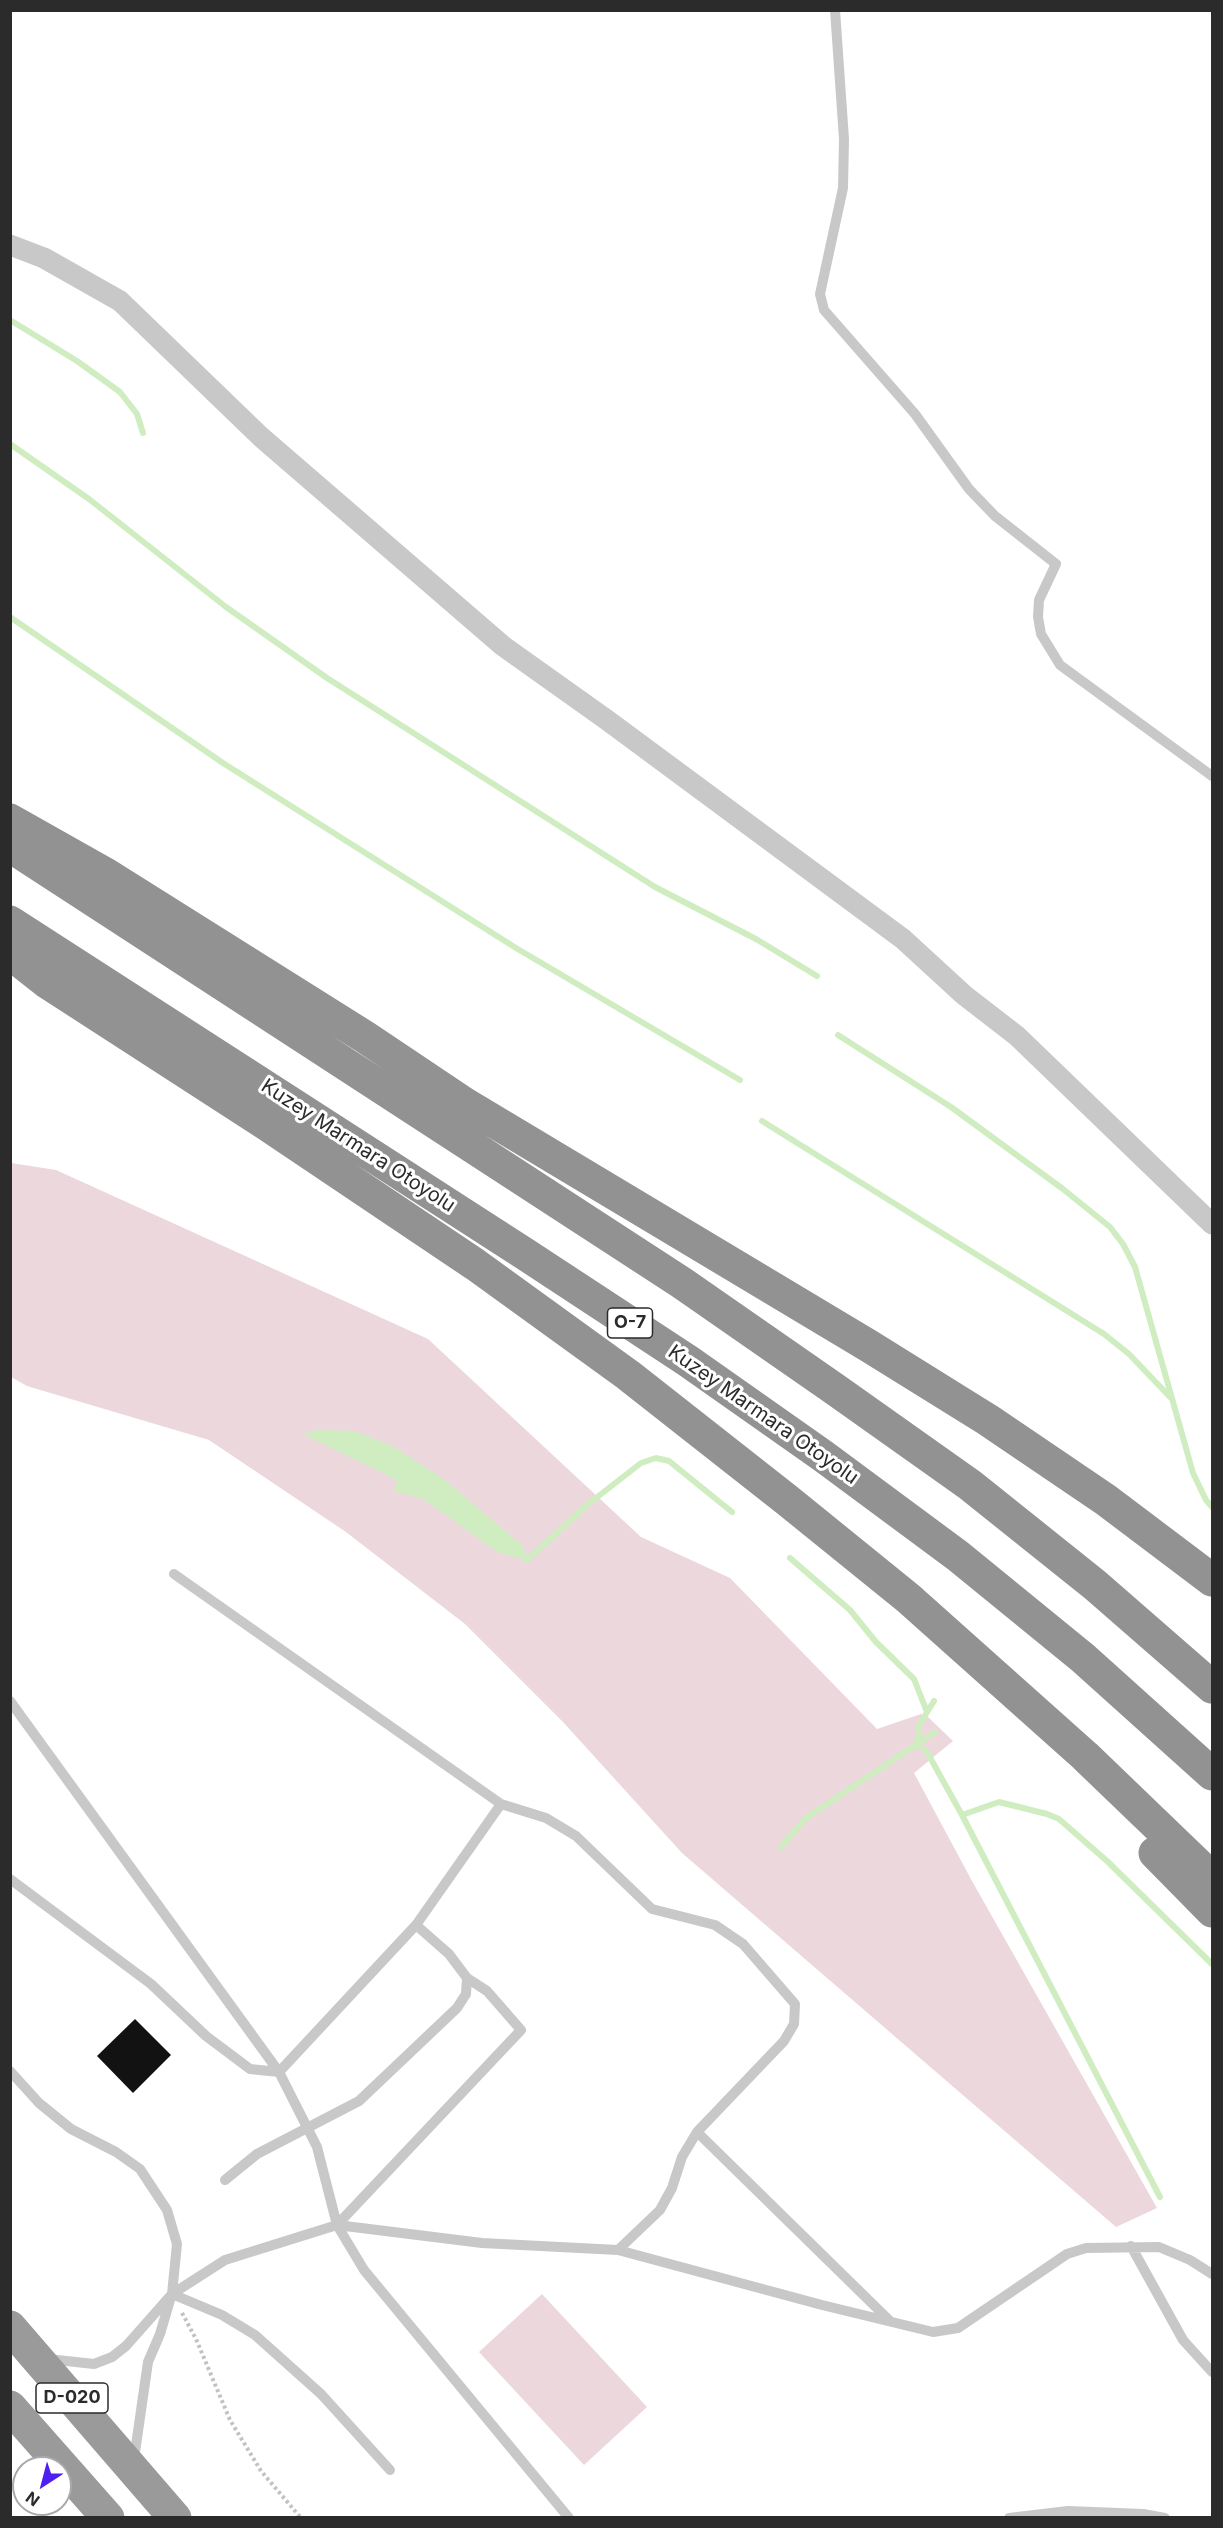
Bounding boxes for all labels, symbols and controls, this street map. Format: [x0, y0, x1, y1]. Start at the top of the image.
street label: Kuzey Marmara Otoyolu [256, 1074, 460, 1218]
road number: O-7 [608, 1308, 652, 1338]
street label: Kuzey Marmara Otoyolu [663, 1340, 863, 1490]
road number: D-020 [36, 2383, 108, 2413]
north arrow [12, 2456, 72, 2516]
text: N [22, 2487, 43, 2511]

